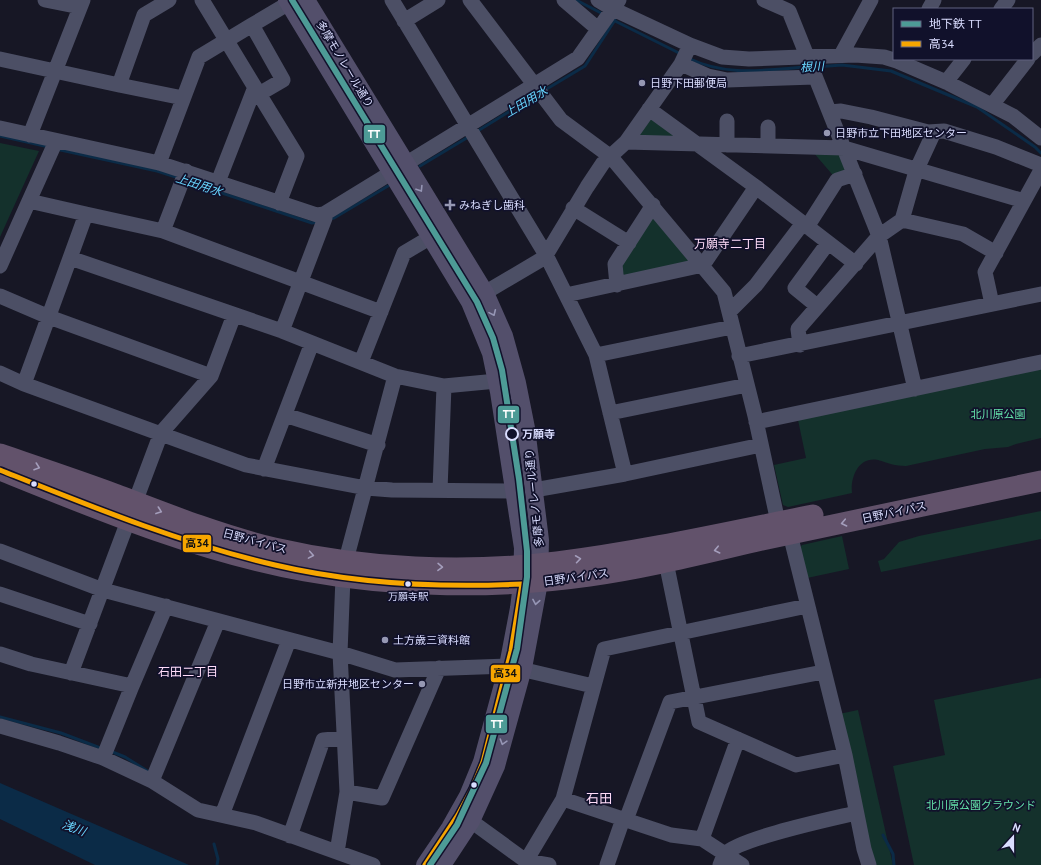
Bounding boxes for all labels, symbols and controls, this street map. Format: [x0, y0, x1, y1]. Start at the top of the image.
legend [893, 8, 1033, 60]
text: 地下鉄 TT [929, 16, 982, 31]
street label: 多摩モノレール通り [314, 18, 376, 110]
text: 高34 [929, 36, 955, 51]
water label: 根川 [799, 58, 826, 75]
place label: 日野下田郵便局 [650, 76, 727, 90]
marker: 日野下田郵便局 [637, 78, 647, 88]
water label: 上田用水 [501, 82, 552, 120]
line badge: TT [363, 124, 386, 144]
place label: 日野市立下田地区センター [835, 126, 967, 140]
text: TT [368, 127, 381, 141]
marker: 日野市立下田地区センター [822, 128, 832, 138]
water label: 上田用水 [174, 170, 226, 200]
one-way arrow [416, 185, 423, 192]
place label: みねぎし歯科 [459, 198, 525, 212]
marker: みねぎし歯科 [444, 199, 456, 211]
district label: 万願寺二丁目 [694, 236, 766, 251]
one-way arrow [488, 309, 496, 316]
line badge: TT [497, 405, 520, 424]
text: TT [503, 407, 516, 421]
park label: 北川原公園 [971, 407, 1026, 421]
marker: 万願寺 [505, 427, 519, 441]
place label: 万願寺 [522, 427, 555, 441]
street label: 多摩モノレール通り [522, 448, 546, 548]
one-way arrow [33, 462, 40, 470]
unlabelled marker [29, 479, 39, 489]
street label: 日野バイパス [860, 498, 928, 526]
one-way arrow [155, 506, 162, 515]
one-way arrow [841, 518, 848, 526]
street label: 日野バイパス [221, 526, 289, 556]
line badge: 高34 [182, 534, 212, 553]
text: 高34 [185, 536, 209, 550]
one-way arrow [714, 546, 721, 554]
one-way arrow [307, 550, 314, 559]
one-way arrow [575, 555, 582, 564]
one-way arrow [437, 562, 443, 571]
street label: 日野バイパス [542, 565, 610, 589]
marker: 万願寺駅 [403, 579, 413, 589]
place label: 万願寺駅 [388, 590, 429, 603]
one-way arrow [532, 599, 541, 605]
place label: 土方歳三資料館 [393, 633, 470, 647]
marker: 土方歳三資料館 [380, 635, 390, 645]
district label: 石田二丁目 [158, 664, 218, 679]
line badge: 高34 [490, 664, 521, 683]
text: 高34 [493, 666, 517, 680]
place label: 日野市立新井地区センター [282, 677, 414, 691]
marker: 日野市立新井地区センター [417, 679, 427, 689]
line badge: TT [485, 714, 508, 734]
text: TT [491, 717, 504, 731]
one-way arrow [499, 738, 508, 745]
unlabelled marker [469, 780, 479, 790]
district label: 石田 [586, 790, 612, 807]
park label: 北川原公園グラウンド [926, 798, 1036, 812]
water label: 浅川 [60, 816, 90, 840]
north arrow [993, 817, 1033, 857]
text: N [1011, 820, 1022, 835]

